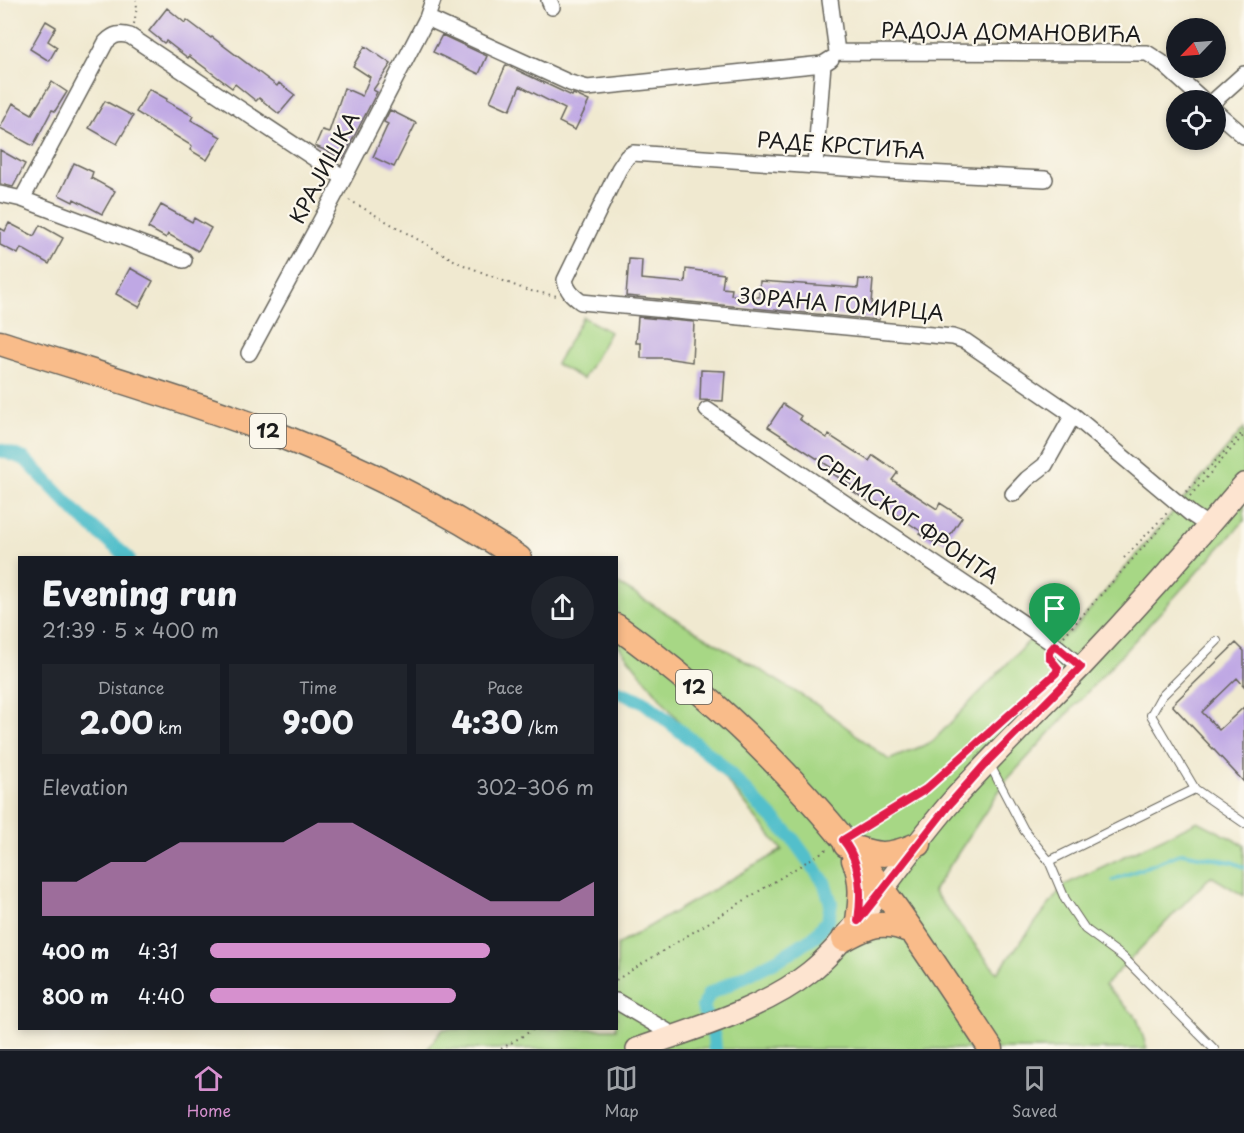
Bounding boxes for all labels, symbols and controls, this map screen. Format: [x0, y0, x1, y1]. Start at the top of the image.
street label: РАДОЈА ДОМАНОВИЋА [881, 13, 1142, 49]
north arrow [1166, 18, 1226, 78]
map controls [1166, 18, 1226, 150]
button: locate [1166, 90, 1226, 150]
street label: КРАЈИШКА [280, 105, 366, 229]
street label: РАДЕ КРСТИЋА [756, 122, 926, 166]
street label: ЗОРАНА ГОМИРЦА [736, 278, 945, 328]
road number: 12 [250, 414, 286, 448]
street label: СРЕМСКОГ ФРОНТА [810, 444, 1006, 591]
text: Evening run [42, 567, 237, 617]
button: share [531, 576, 594, 639]
pin [1029, 583, 1080, 645]
icon: arrive [1038, 592, 1071, 625]
text: 21:39 · 5 × 400 m [42, 615, 219, 645]
road number: 12 [676, 670, 712, 704]
text: Distance [97, 675, 165, 699]
text: Time [299, 675, 337, 699]
text: Pace [487, 675, 523, 699]
text: 2.00 [80, 699, 153, 744]
text: 9:00 [282, 699, 354, 744]
text: 4:30 [451, 699, 523, 744]
text: km [153, 715, 182, 739]
text: /km [523, 715, 559, 739]
text: Elevation [42, 772, 128, 802]
text: 302–306 m [476, 772, 594, 802]
text: 400 m [42, 936, 110, 966]
text: 4:31 [138, 936, 178, 966]
text: 800 m [42, 981, 109, 1011]
text: 4:40 [138, 981, 185, 1011]
tab: Home [187, 1062, 231, 1122]
tab: Map [604, 1062, 639, 1122]
tab: Saved [1012, 1062, 1057, 1122]

